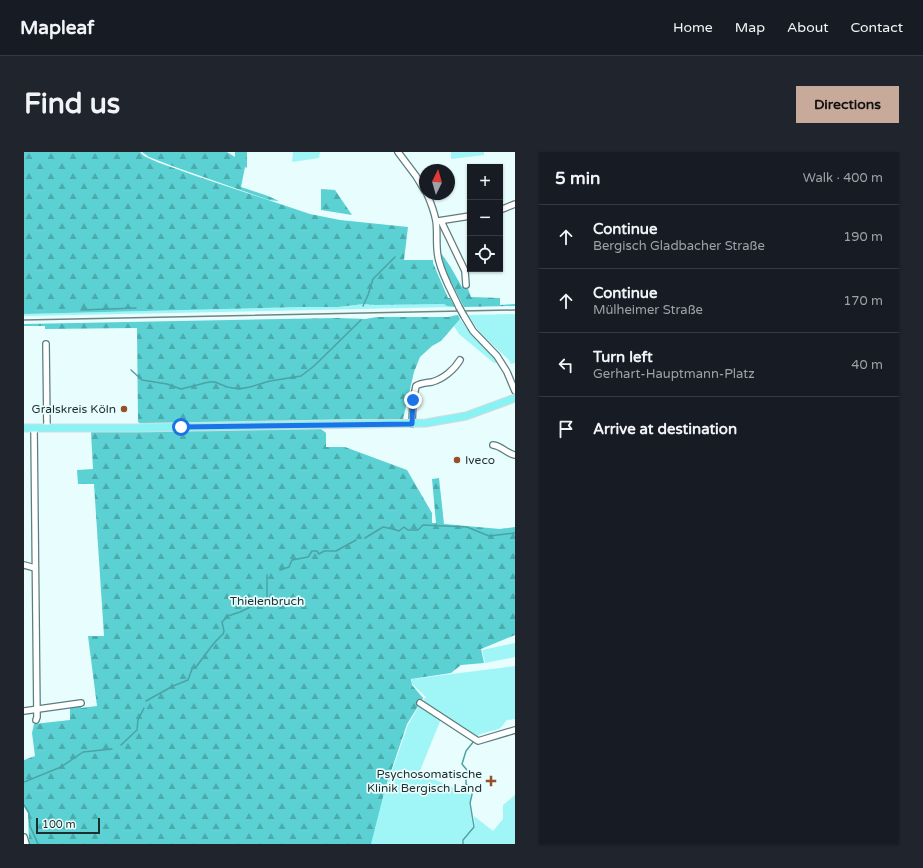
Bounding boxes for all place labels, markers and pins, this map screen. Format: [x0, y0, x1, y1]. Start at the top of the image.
place label: Gralskreis Köln [32, 402, 116, 416]
marker: Gralskreis Köln [119, 404, 129, 414]
place label: Iveco [465, 453, 495, 467]
marker: Iveco [452, 455, 462, 465]
place label: Psychosomatische Klinik Bergisch Land [367, 767, 482, 795]
marker: Psychosomatische Klinik Bergisch Land [485, 775, 497, 787]

